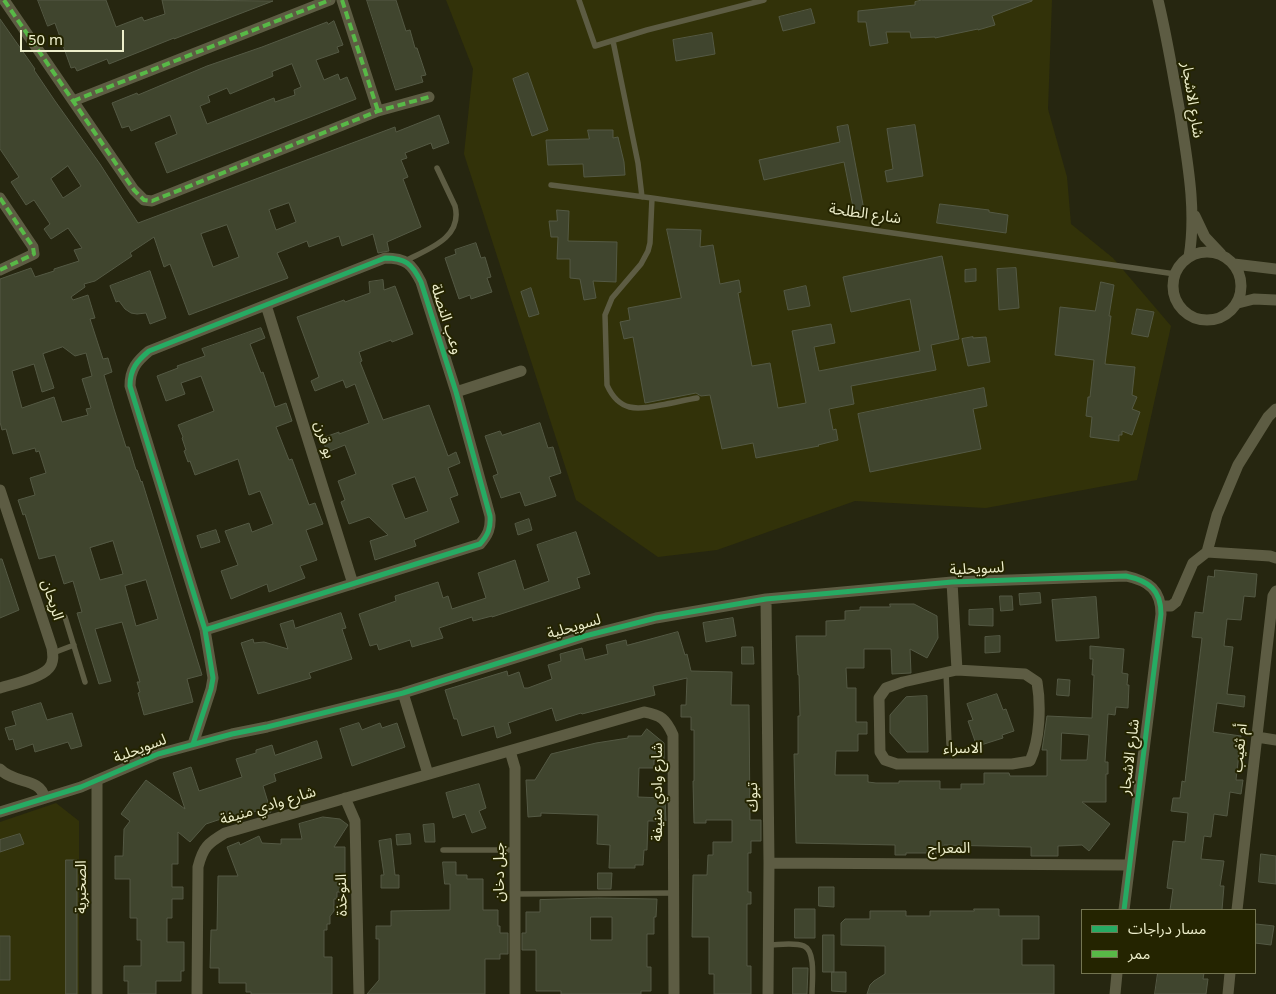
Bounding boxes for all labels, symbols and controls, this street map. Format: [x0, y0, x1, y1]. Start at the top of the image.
scale bar [22, 20, 126, 52]
text: 50 m [28, 29, 63, 49]
street label: شارع الاشجار [1177, 61, 1207, 139]
street label: شارع الطلحة [828, 200, 902, 228]
street label: وعب النصلة [426, 281, 466, 357]
street label: بو قرن [310, 419, 338, 461]
street label: لسويحلية [949, 559, 1005, 579]
street label: الريحان [37, 577, 67, 623]
street label: لسويحلية [545, 611, 603, 643]
street label: شارع الاشجار [1116, 718, 1144, 796]
street label: أم ثغيب [1228, 723, 1252, 773]
street label: لسويحلية [111, 731, 169, 767]
street label: الاسراء [943, 740, 983, 758]
street label: شارع وادي منيفة [649, 742, 667, 842]
street label: تبوك [744, 782, 762, 812]
street label: شارع وادي منيفة [218, 783, 318, 829]
street label: المعراج [928, 840, 970, 858]
street label: جبل دخان [491, 842, 509, 902]
street label: الصخبرية [73, 860, 91, 914]
street label: النوخذة [333, 874, 351, 916]
legend [1081, 909, 1256, 974]
text: مسار دراجات [1128, 918, 1206, 938]
text: ممر [1128, 943, 1151, 963]

